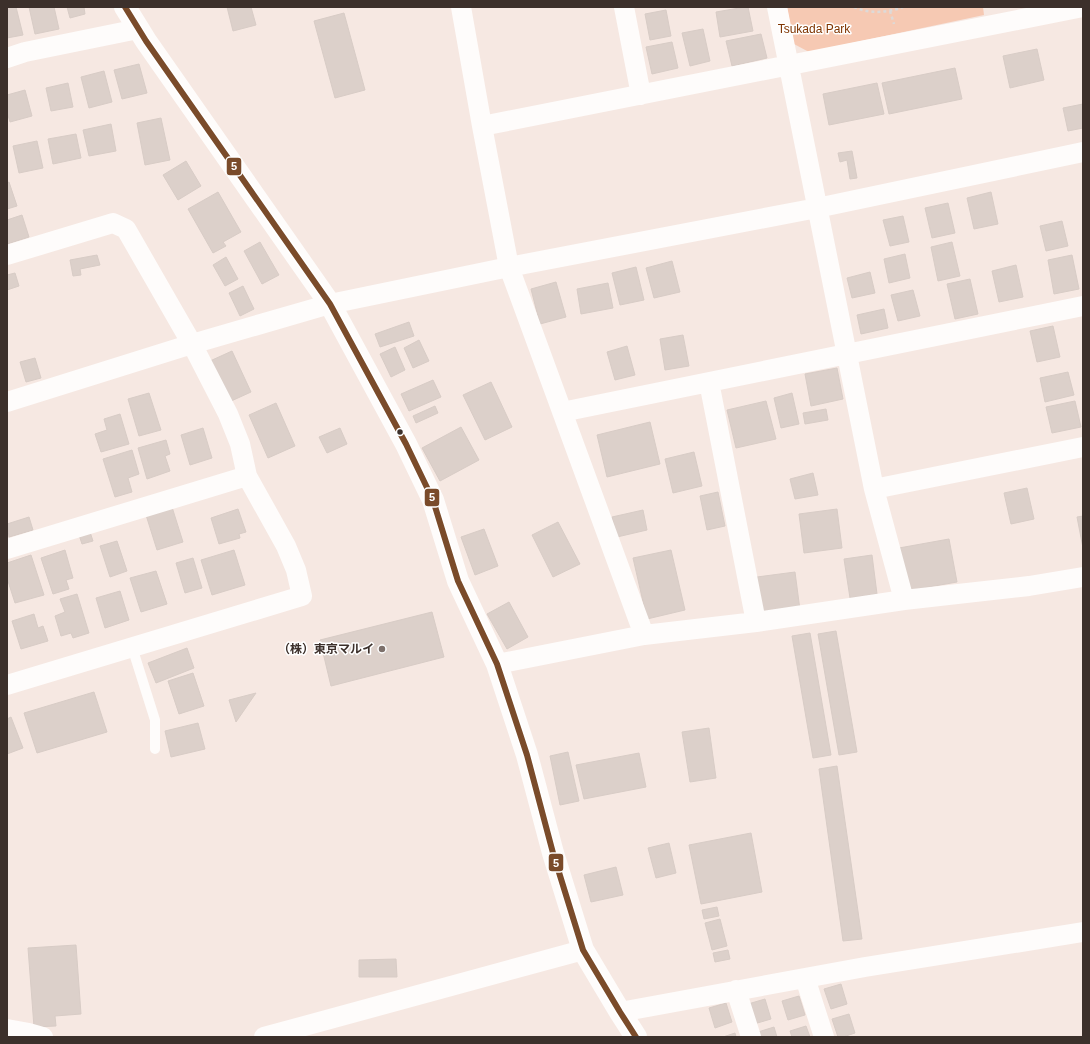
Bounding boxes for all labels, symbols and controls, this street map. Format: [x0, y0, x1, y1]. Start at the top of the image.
park label: Tsukada Park [778, 22, 851, 36]
line badge: 5 [226, 157, 242, 176]
text: 5 [231, 160, 237, 172]
unlabelled marker [395, 427, 405, 437]
line badge: 5 [424, 488, 440, 507]
text: 5 [429, 491, 435, 503]
place label: （株）東京マルイ [278, 642, 374, 656]
marker: （株）東京マルイ [377, 644, 387, 654]
line badge: 5 [548, 853, 564, 872]
text: 5 [553, 857, 559, 869]

